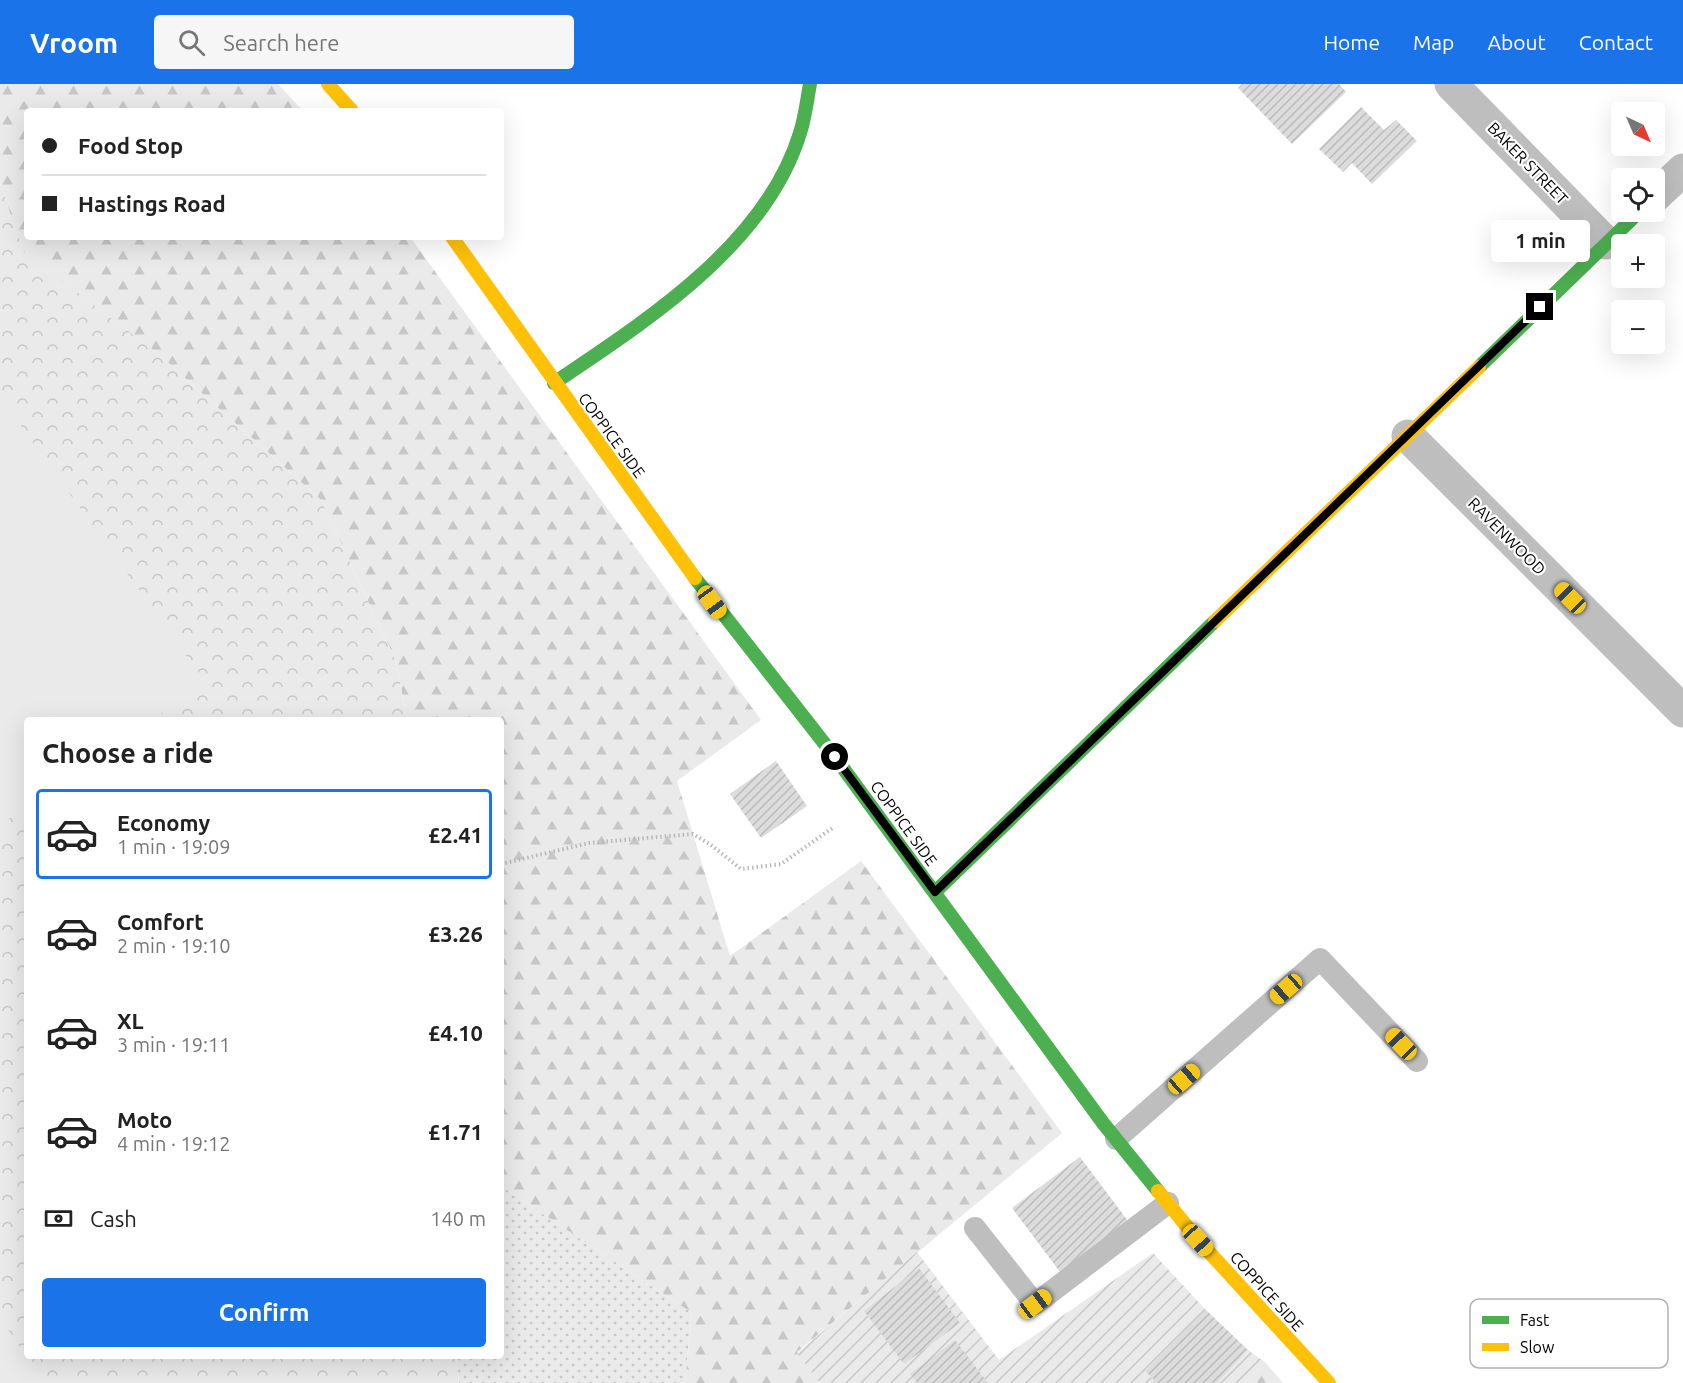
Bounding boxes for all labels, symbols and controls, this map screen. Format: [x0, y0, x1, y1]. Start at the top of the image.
search box [154, 15, 574, 69]
icon: search [175, 26, 208, 59]
text: Vroom [30, 27, 118, 58]
text: Search here [223, 30, 339, 55]
text: Home [1323, 30, 1380, 54]
text: Map [1413, 30, 1454, 54]
text: About [1487, 30, 1546, 54]
text: Contact [1579, 30, 1653, 54]
north arrow [1611, 102, 1665, 156]
map controls [1611, 102, 1665, 354]
street label: BAKER STREET [1484, 118, 1572, 208]
text: Food Stop [78, 133, 183, 158]
button: locate [1611, 168, 1665, 222]
text: Hastings Road [78, 191, 226, 216]
callout: 1 min [1490, 220, 1590, 262]
text: 1 min [1515, 229, 1566, 252]
button: + [1611, 234, 1665, 288]
route end [1526, 293, 1553, 320]
button: − [1611, 300, 1665, 354]
street label: COPPICE SIDE [575, 389, 649, 481]
street label: RAVENWOOD [1465, 494, 1549, 578]
car [1551, 579, 1589, 617]
car [694, 582, 730, 622]
text: Choose a ride [42, 738, 214, 768]
route start [821, 743, 848, 770]
street label: COPPICE SIDE [867, 777, 941, 869]
icon: car [45, 807, 99, 861]
text: Economy [117, 810, 210, 835]
text: £2.41 [428, 822, 483, 847]
text: 1 min · 19:09 [117, 835, 231, 858]
icon: car [45, 906, 99, 960]
text: Comfort [117, 909, 204, 934]
text: £3.26 [428, 921, 483, 946]
text: 2 min · 19:10 [117, 934, 231, 957]
car [1267, 970, 1305, 1008]
icon: car [45, 1005, 99, 1059]
text: XL [117, 1008, 144, 1033]
text: £4.10 [428, 1020, 483, 1045]
car [1382, 1025, 1420, 1063]
text: 3 min · 19:11 [117, 1033, 231, 1056]
car [1165, 1060, 1203, 1098]
icon: car [45, 1104, 99, 1158]
text: Moto [117, 1107, 172, 1132]
text: £1.71 [428, 1119, 483, 1144]
text: 4 min · 19:12 [117, 1132, 231, 1155]
icon: cash [42, 1202, 75, 1235]
text: Cash [90, 1206, 137, 1231]
text: 140 m [430, 1207, 486, 1230]
car [1179, 1221, 1217, 1259]
street label: COPPICE SIDE [1227, 1248, 1307, 1334]
button: Confirm [42, 1278, 486, 1347]
car [1015, 1286, 1055, 1322]
legend [1470, 1299, 1668, 1368]
text: Fast [1520, 1311, 1550, 1329]
text: Slow [1520, 1338, 1555, 1356]

